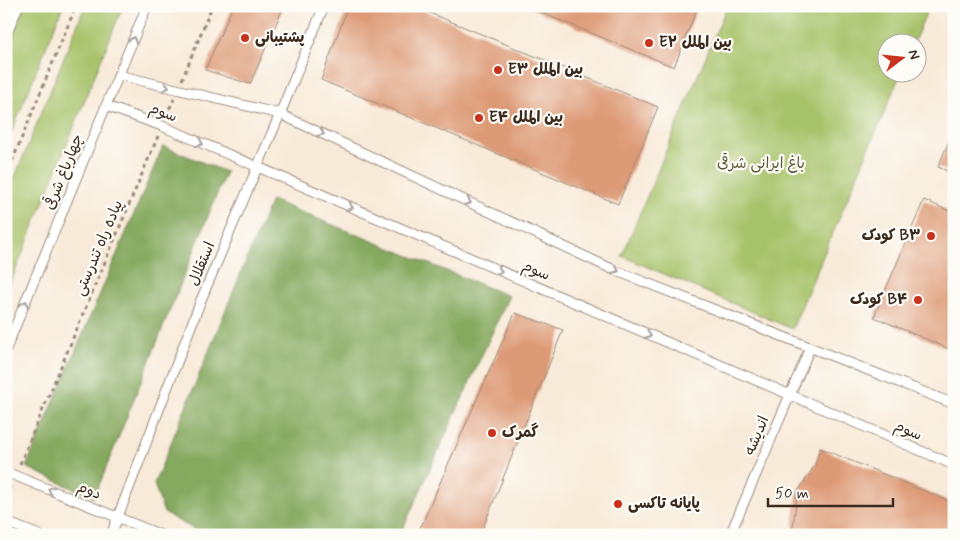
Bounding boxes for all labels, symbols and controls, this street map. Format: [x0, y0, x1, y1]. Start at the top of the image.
place label: پشتیبانی [255, 28, 305, 48]
marker: پشتیبانی [239, 32, 251, 44]
north arrow [878, 32, 928, 82]
place label: E۲ بین الملل [659, 33, 732, 53]
one-way arrow [127, 36, 137, 45]
marker: E۲ بین الملل [643, 37, 655, 49]
text: N [904, 48, 923, 62]
place label: E۳ بین الملل [508, 60, 583, 80]
marker: E۳ بین الملل [492, 64, 504, 76]
one-way arrow [161, 81, 170, 92]
street label: سوم [146, 99, 180, 128]
place label: E۴ بین الملل [489, 108, 563, 128]
marker: E۴ بین الملل [473, 112, 485, 124]
one-way arrow [316, 127, 325, 138]
street label: چهارباغ شرقی [38, 130, 88, 213]
one-way arrow [195, 136, 204, 147]
park label: باغ ایرانی شرقی [717, 152, 805, 174]
one-way arrow [463, 196, 472, 206]
street label: پیاده راه تندرستی [70, 197, 128, 299]
one-way arrow [345, 200, 354, 211]
place label: کودک B۳ [862, 226, 921, 246]
marker: کودک B۳ [925, 230, 937, 242]
street label: استقلال [184, 239, 220, 289]
street label: سوم [519, 256, 553, 287]
one-way arrow [494, 264, 503, 275]
one-way arrow [611, 264, 620, 275]
place label: کودک B۴ [850, 290, 908, 310]
marker: کودک B۴ [912, 294, 924, 306]
one-way arrow [19, 300, 29, 308]
one-way arrow [643, 328, 652, 339]
street label: اندیشه [740, 413, 774, 459]
street label: سوم [891, 416, 925, 447]
place label: گمرک [502, 422, 539, 443]
marker: گمرک [486, 427, 498, 439]
scale bar [768, 476, 892, 508]
street label: دوم [74, 477, 104, 506]
text: 50 m [775, 484, 809, 504]
one-way arrow [47, 486, 56, 496]
place label: پایانه تاکسی [628, 494, 701, 514]
marker: پایانه تاکسی [612, 498, 624, 510]

